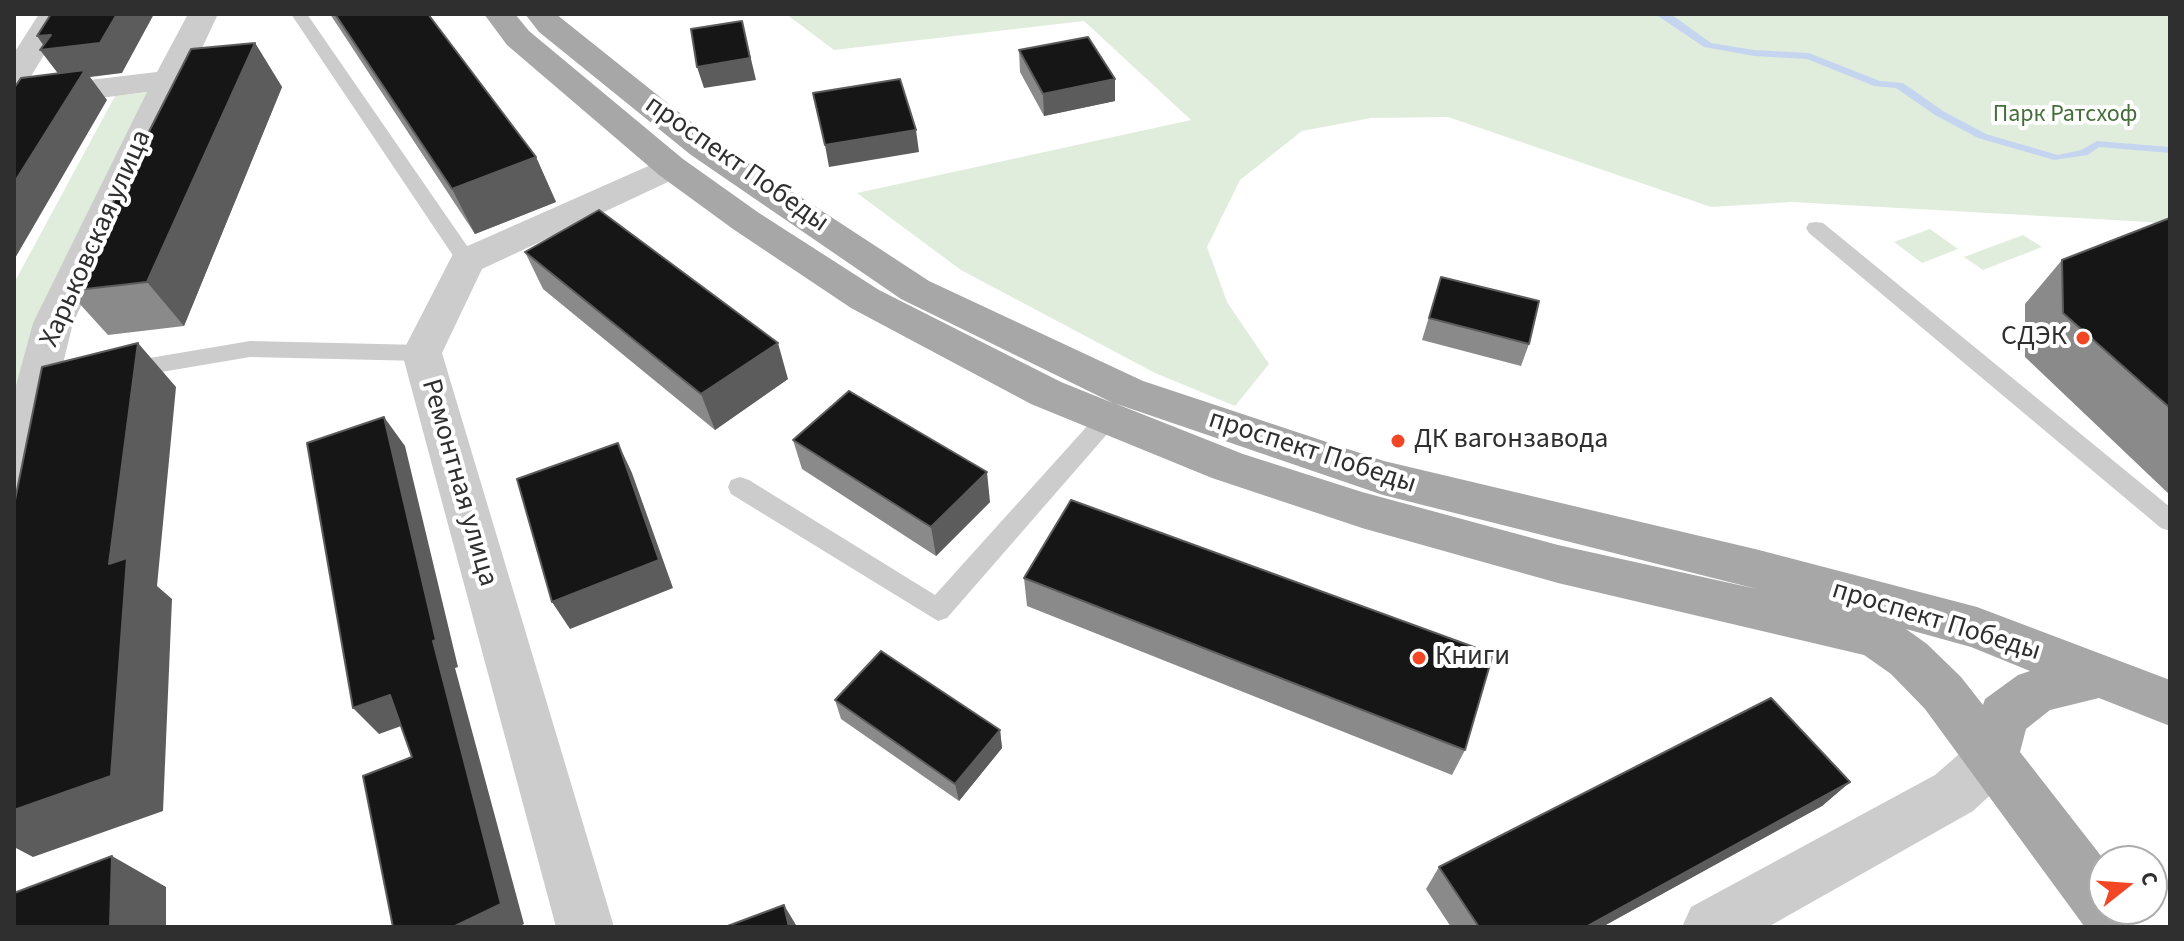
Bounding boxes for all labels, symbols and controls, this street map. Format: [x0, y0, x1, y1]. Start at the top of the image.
street label: проспект Победы [638, 89, 834, 241]
park label: Парк Ратсхоф [1993, 102, 2137, 130]
street label: Харьковская улица [34, 125, 160, 353]
place label: СДЭК [2001, 321, 2067, 355]
marker: СДЭК [2074, 329, 2092, 347]
street label: Ремонтная улица [412, 376, 504, 590]
street label: проспект Победы [1204, 404, 1420, 502]
place label: ДК вагонзавода [1414, 424, 1608, 458]
marker: ДК вагонзавода [1389, 432, 1407, 450]
street label: проспект Победы [1828, 574, 2044, 670]
place label: Книги [1435, 641, 1510, 675]
marker: Книги [1410, 649, 1428, 667]
north arrow [2088, 845, 2168, 925]
text: С [2132, 868, 2166, 889]

